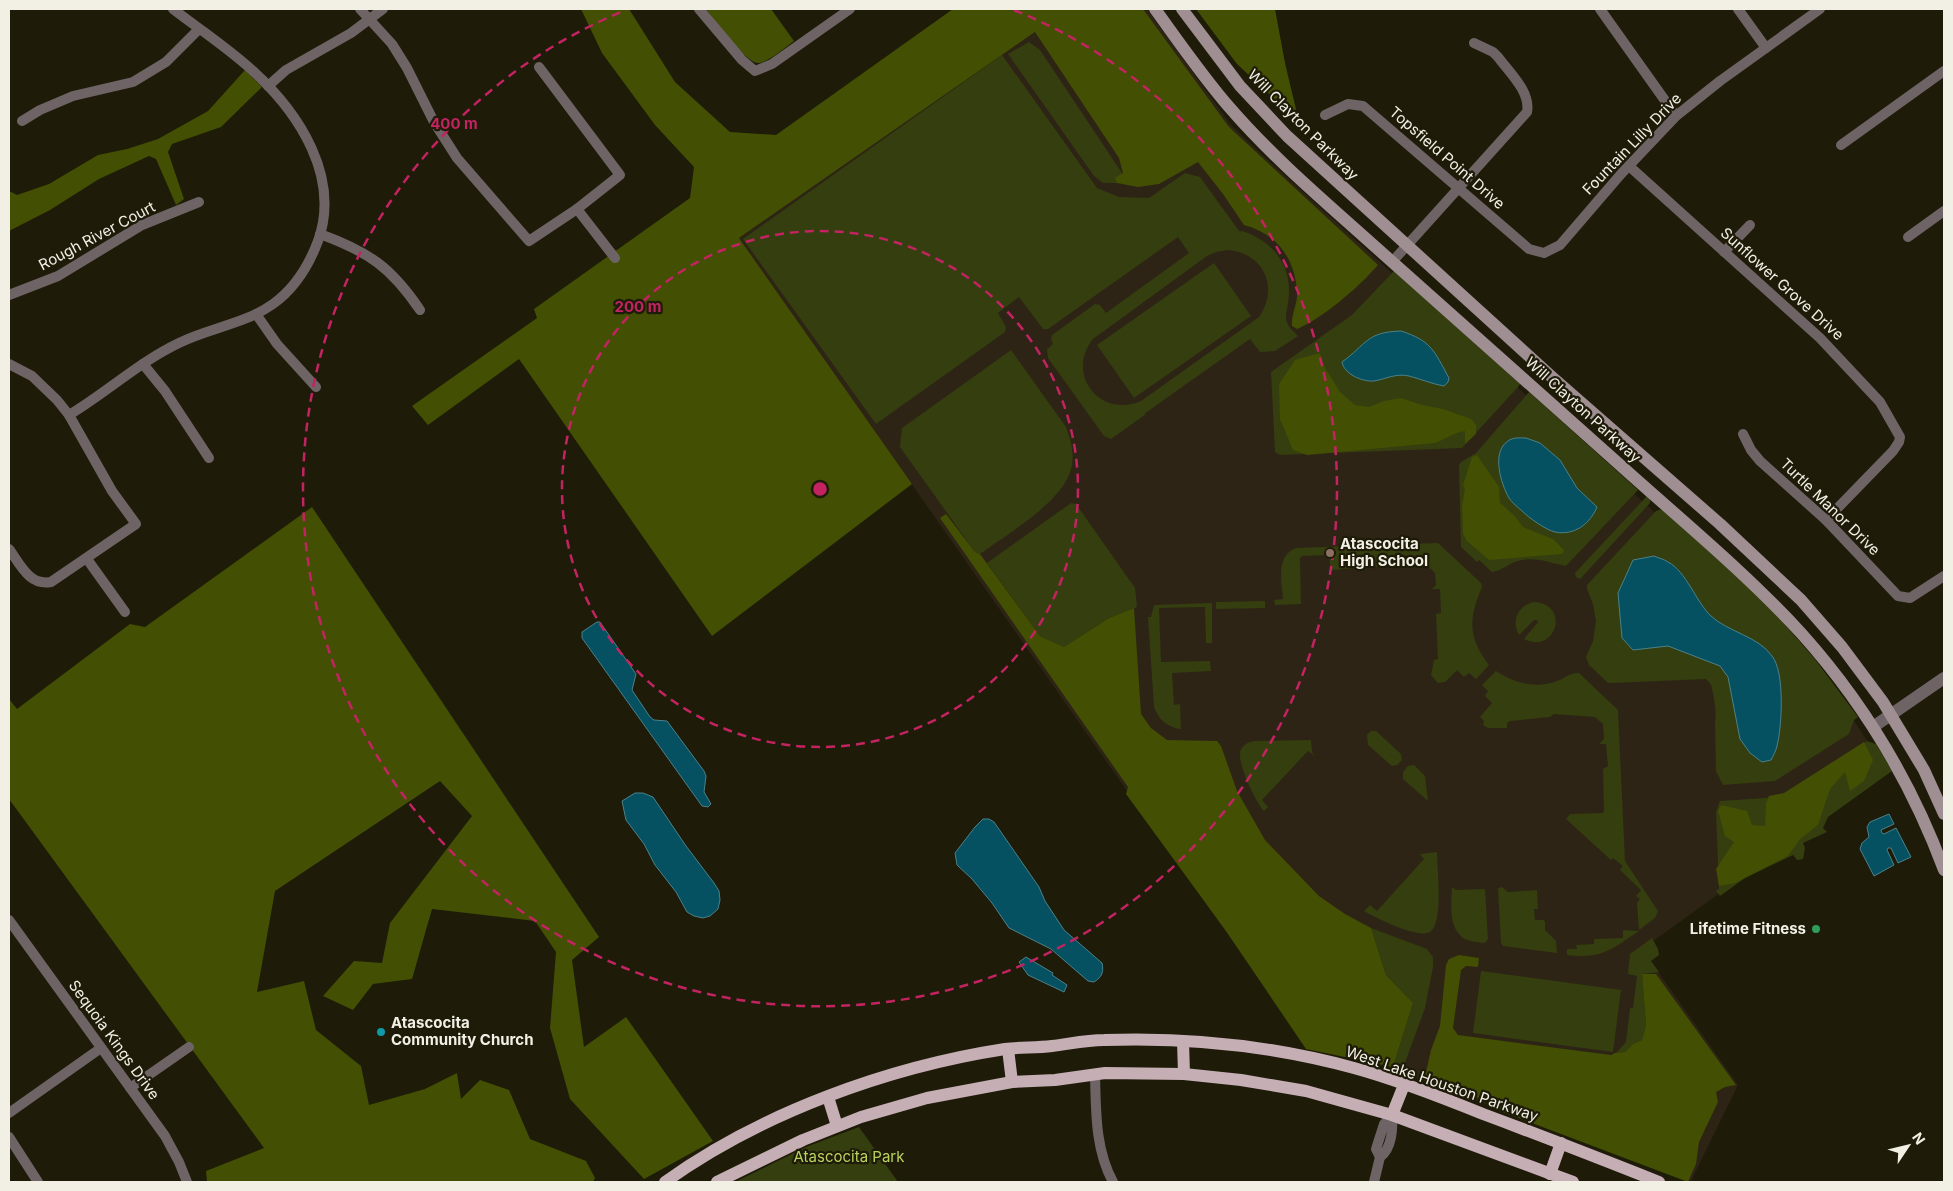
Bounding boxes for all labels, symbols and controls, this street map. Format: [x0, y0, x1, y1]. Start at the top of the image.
street label: Will Clayton Parkway [1244, 65, 1363, 185]
street label: Fountain Lilly Drive [1578, 89, 1685, 199]
street label: Topsfield Point Drive [1386, 102, 1509, 213]
text: 400 m [430, 114, 478, 133]
street label: Rough River Court [35, 197, 158, 274]
street label: Sunflower Grove Drive [1717, 223, 1848, 344]
text: 200 m [615, 297, 661, 316]
street label: Will Clayton Parkway [1522, 353, 1646, 467]
street label: Turtle Manor Drive [1776, 454, 1884, 559]
centre of rings [811, 480, 829, 498]
place label: Atascocita High School [1340, 534, 1428, 570]
marker: Atascocita High School [1324, 547, 1336, 559]
place label: Lifetime Fitness [1690, 919, 1806, 938]
marker: Lifetime Fitness [1810, 923, 1822, 935]
street label: Sequoia Kings Drive [65, 976, 164, 1103]
place label: Atascocita Community Church [391, 1013, 534, 1049]
marker: Atascocita Community Church [375, 1026, 387, 1038]
street label: West Lake Houston Parkway [1343, 1042, 1541, 1126]
north arrow [1883, 1121, 1933, 1171]
text: N [1909, 1129, 1929, 1148]
park label: Atascocita Park [794, 1147, 905, 1166]

